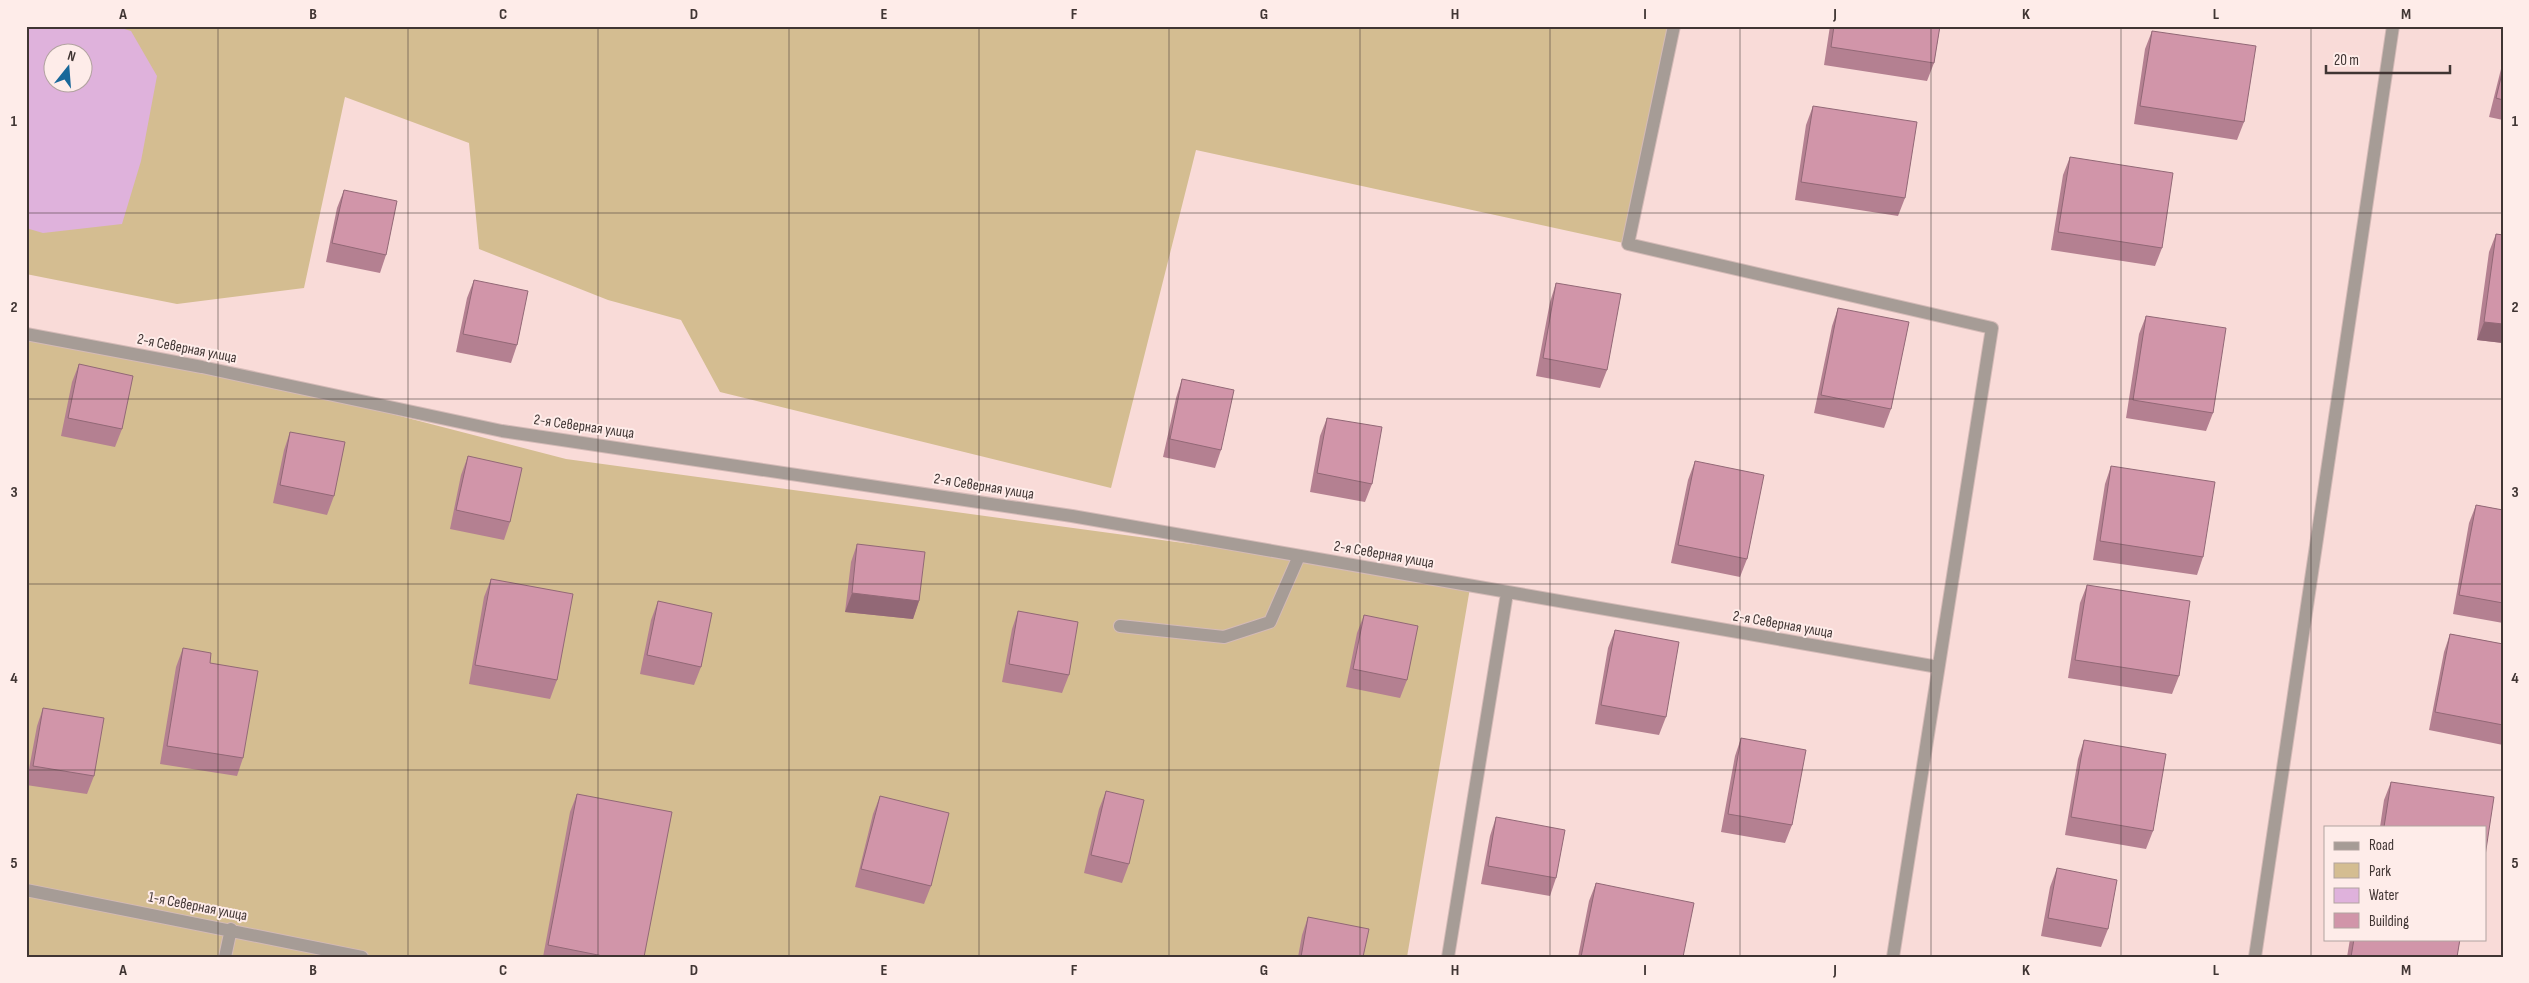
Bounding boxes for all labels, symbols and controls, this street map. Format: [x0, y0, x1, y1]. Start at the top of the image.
text: A [118, 5, 127, 24]
text: B [309, 5, 317, 24]
text: C [499, 5, 507, 24]
text: D [690, 5, 698, 24]
text: E [881, 5, 888, 24]
text: F [1071, 5, 1078, 24]
text: G [1260, 5, 1268, 24]
text: H [1451, 5, 1459, 24]
text: I [1643, 5, 1647, 24]
text: J [1832, 5, 1837, 24]
text: K [2022, 5, 2030, 24]
text: L [2213, 5, 2220, 24]
text: M [2401, 5, 2411, 24]
north arrow [42, 42, 92, 92]
scale bar [2326, 42, 2450, 74]
text: N [66, 47, 78, 65]
text: 20 m [2334, 51, 2359, 70]
text: 1 [11, 112, 18, 131]
text: 1 [2512, 112, 2519, 131]
text: 2 [10, 298, 18, 317]
text: 2 [2511, 298, 2519, 317]
street label: 2-я Северная улица [135, 330, 239, 368]
street label: 2-я Северная улица [532, 410, 636, 443]
street label: 2-я Северная улица [932, 469, 1036, 504]
text: 3 [10, 483, 18, 502]
text: 3 [2511, 483, 2519, 502]
street label: 2-я Северная улица [1332, 536, 1436, 573]
street label: 2-я Северная улица [1731, 606, 1835, 643]
text: 4 [10, 669, 18, 688]
text: 4 [2511, 669, 2519, 688]
legend [2324, 826, 2486, 940]
text: Road [2369, 836, 2394, 855]
text: 5 [10, 854, 18, 873]
text: 5 [2511, 854, 2519, 873]
text: Park [2369, 862, 2391, 881]
text: Water [2369, 886, 2400, 905]
street label: 1-я Северная улица [147, 888, 249, 925]
text: Building [2369, 912, 2409, 931]
text: A [118, 961, 127, 980]
text: B [309, 961, 317, 980]
text: C [499, 961, 507, 980]
text: D [690, 961, 698, 980]
text: E [881, 961, 888, 980]
text: F [1071, 961, 1078, 980]
text: G [1260, 961, 1268, 980]
text: H [1451, 961, 1459, 980]
text: I [1643, 961, 1647, 980]
text: J [1832, 961, 1837, 980]
text: K [2022, 961, 2030, 980]
text: L [2213, 961, 2220, 980]
text: M [2401, 961, 2411, 980]

